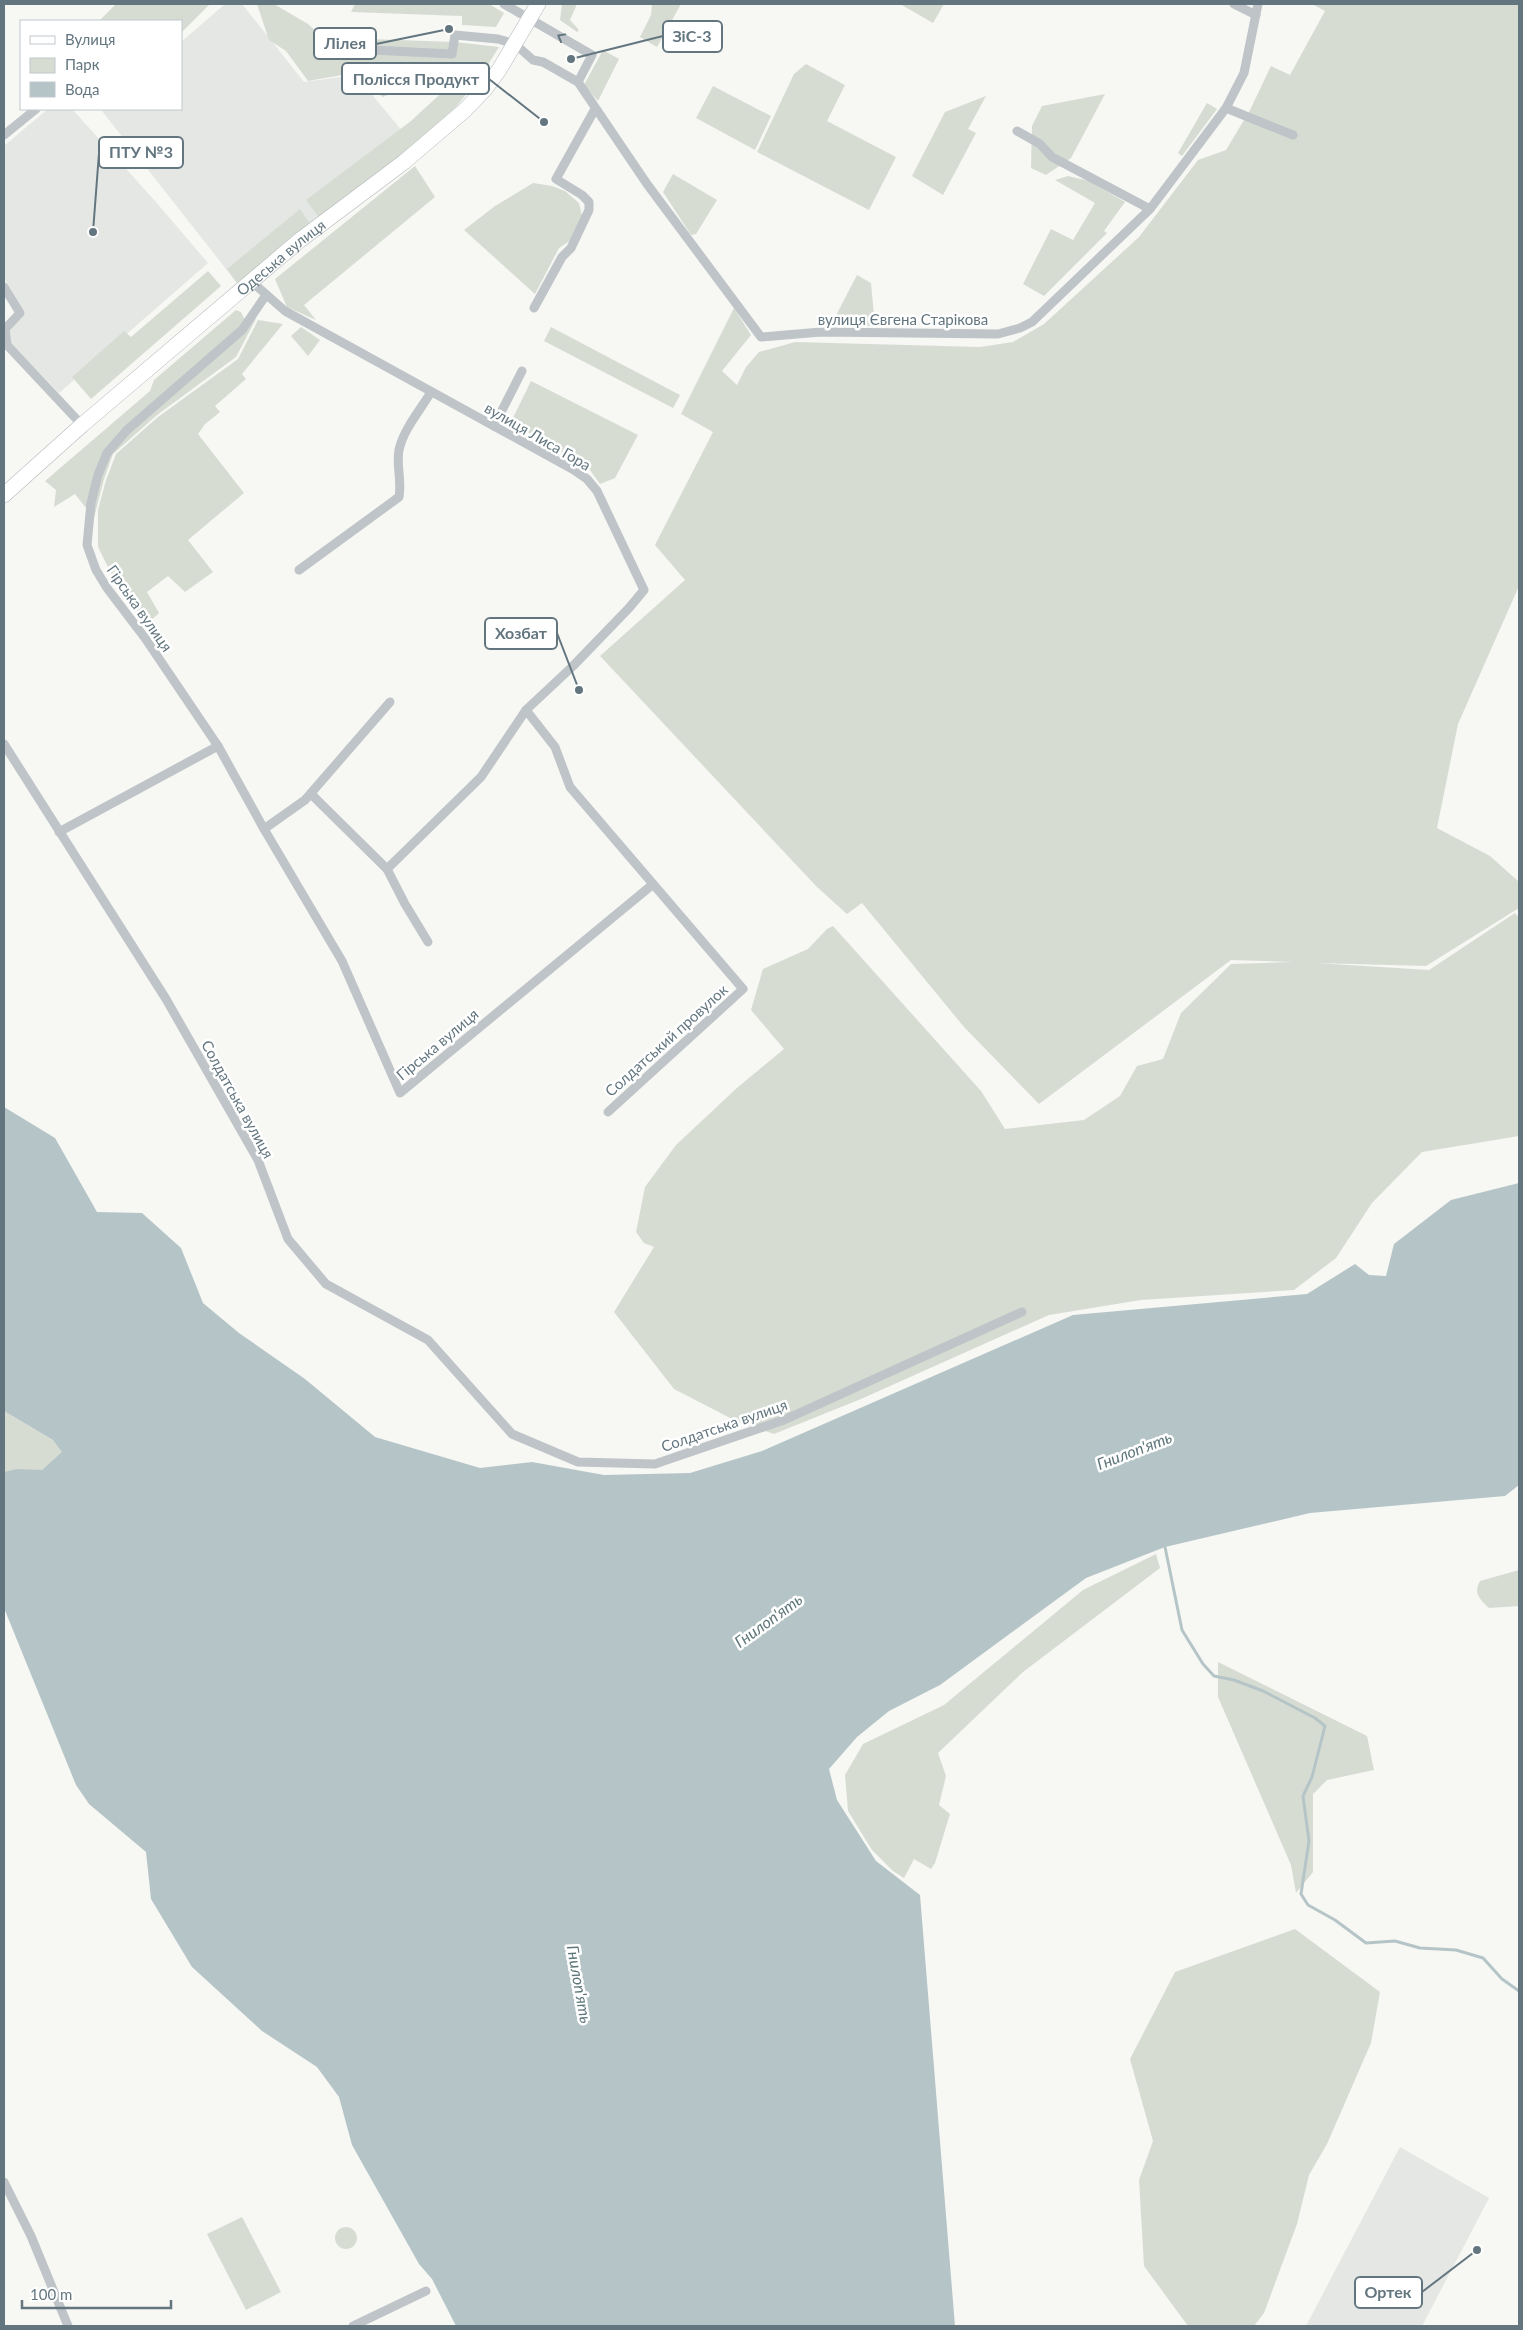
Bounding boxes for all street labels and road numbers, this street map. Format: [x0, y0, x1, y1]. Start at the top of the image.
street label: Одеська вулиця [233, 215, 329, 299]
street label: вулиця Євгена Старікова [818, 310, 988, 328]
street label: вулиця Лиса Гора [482, 398, 594, 474]
street label: Гірська вулиця [103, 561, 177, 655]
street label: Солдатський провулок [601, 980, 731, 1100]
street label: Гірська вулиця [392, 1004, 482, 1084]
street label: Солдатська вулиця [198, 1037, 278, 1161]
street label: Солдатська вулиця [659, 1395, 789, 1455]

